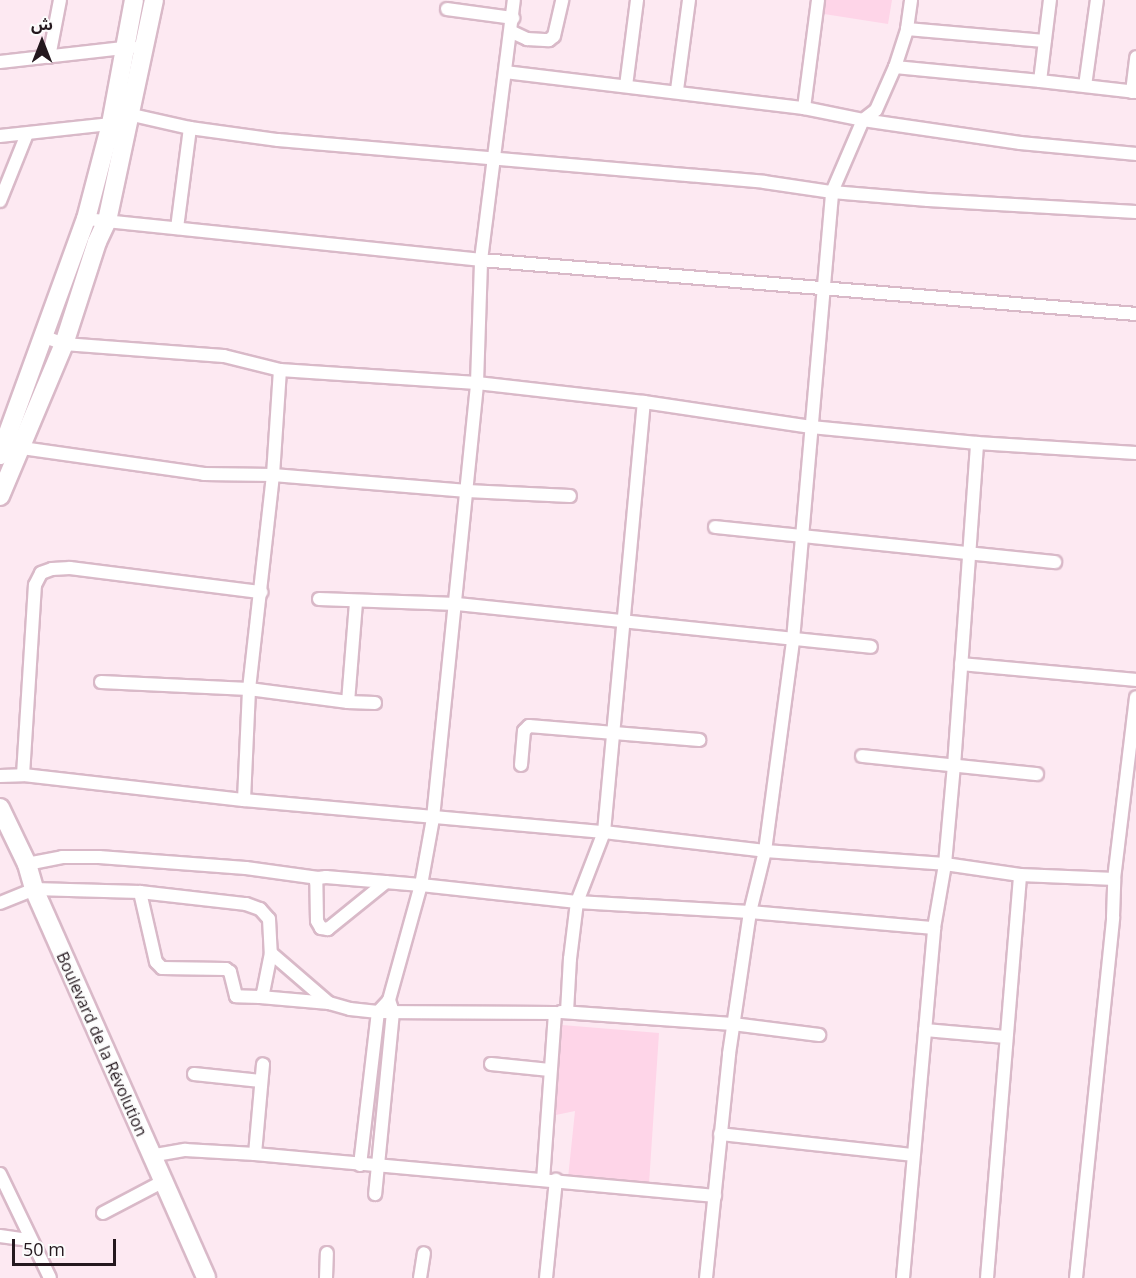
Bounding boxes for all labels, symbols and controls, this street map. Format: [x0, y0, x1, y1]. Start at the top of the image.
north arrow [12, 12, 72, 72]
text: ش [31, 13, 53, 35]
street label: Boulevard de la Révolution [53, 949, 151, 1139]
scale bar [15, 1227, 118, 1265]
text: 50 m [23, 1237, 65, 1261]

